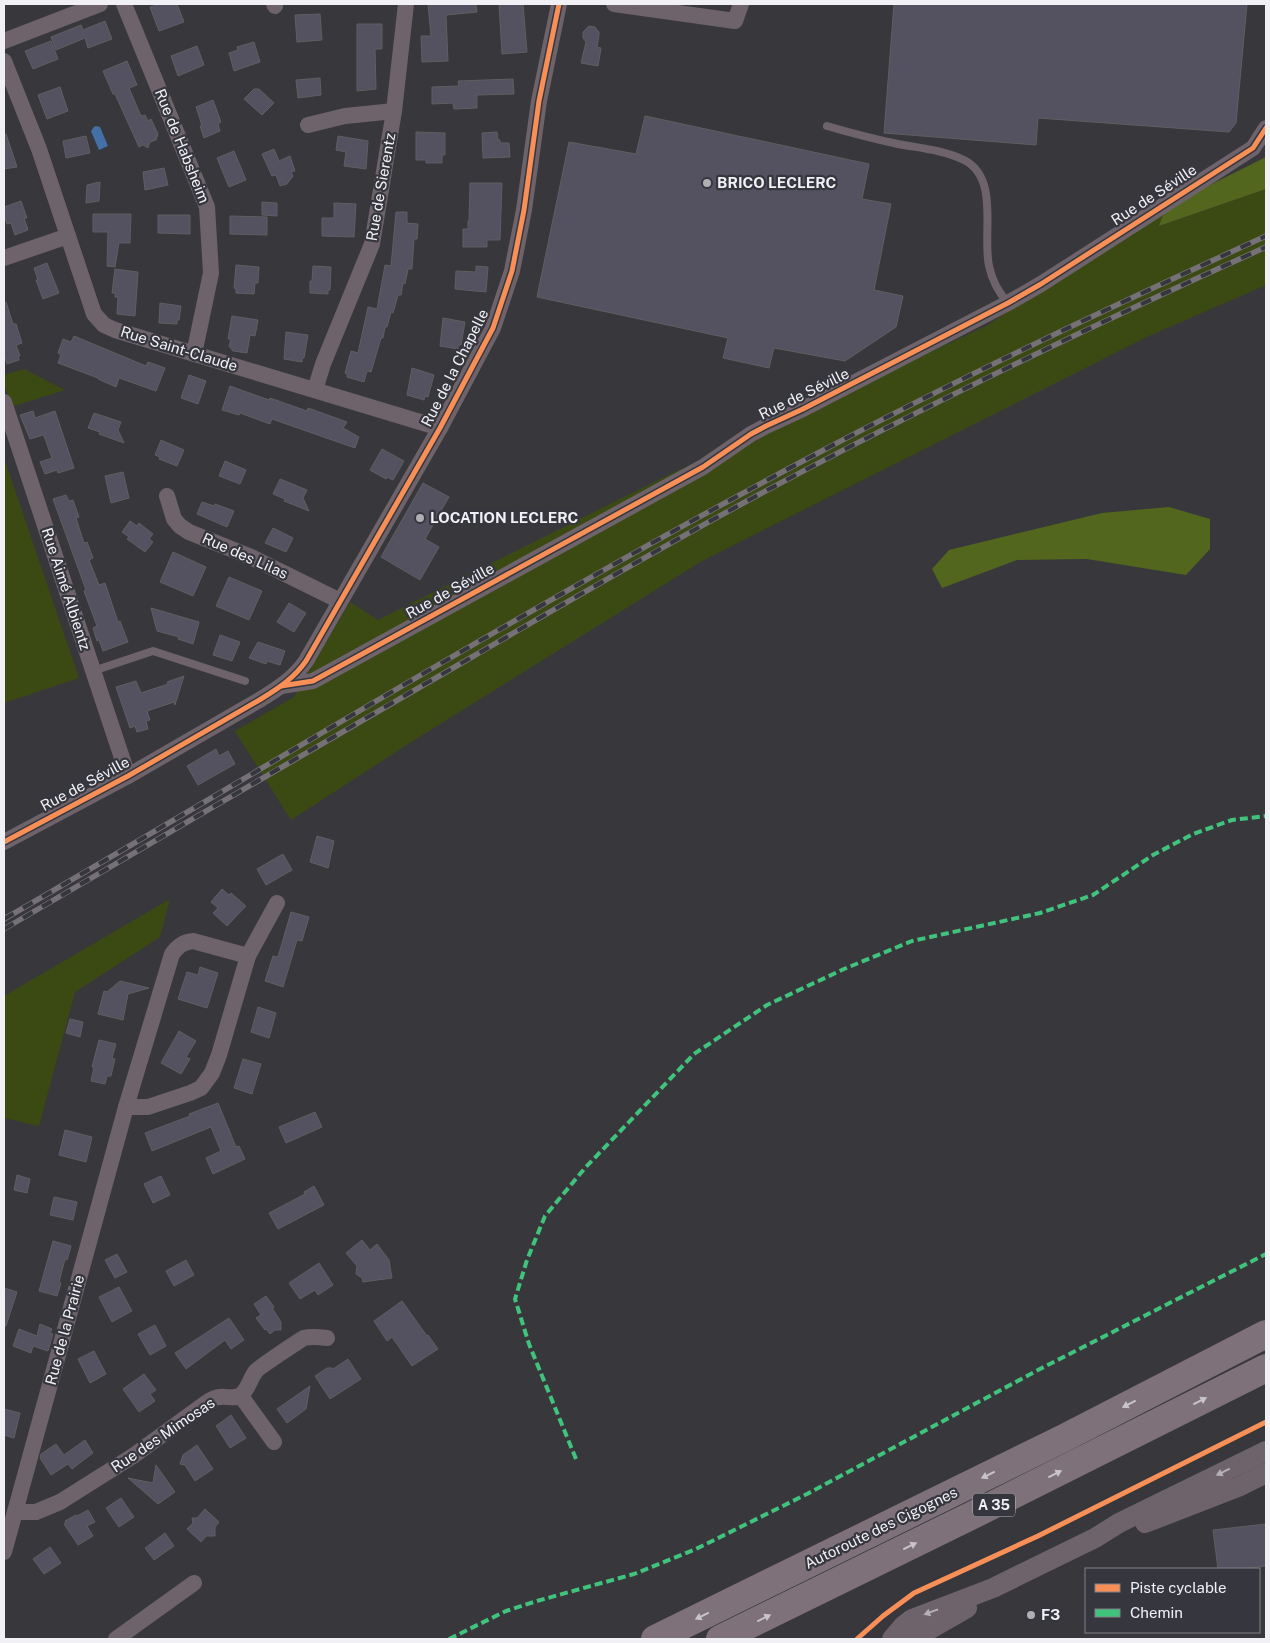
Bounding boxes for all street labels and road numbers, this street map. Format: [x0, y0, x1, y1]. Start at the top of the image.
street label: Rue de Habsheim [152, 86, 213, 205]
street label: Rue de Sierentz [363, 132, 398, 242]
street label: Rue de Séville [1108, 161, 1200, 228]
street label: Rue de la Chapelle [418, 306, 492, 429]
street label: Rue Saint-Claude [119, 323, 240, 374]
street label: Rue de Séville [756, 364, 852, 423]
street label: Rue Aimé Albientz [39, 525, 94, 652]
street label: Rue des Lilas [200, 529, 291, 582]
street label: Rue de Séville [403, 559, 497, 622]
street label: Rue de Séville [37, 753, 132, 814]
street label: Rue de la Prairie [42, 1273, 87, 1387]
street label: Rue des Mimosas [108, 1394, 218, 1475]
street label: Autoroute des Cigognes [802, 1483, 960, 1572]
road number: A 35 [973, 1494, 1015, 1516]

